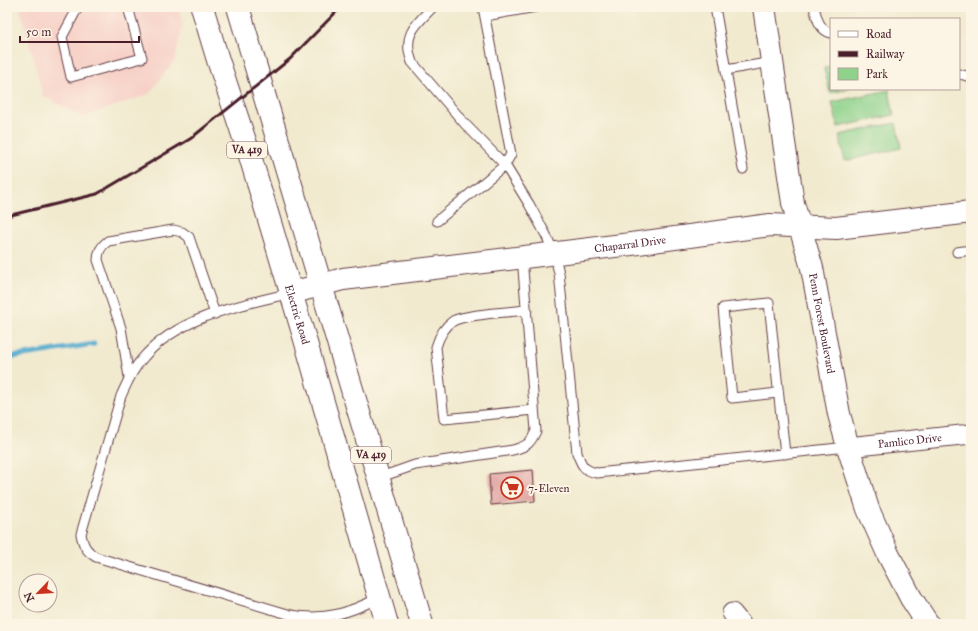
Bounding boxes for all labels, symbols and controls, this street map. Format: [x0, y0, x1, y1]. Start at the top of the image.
scale bar [20, 18, 139, 44]
legend [830, 18, 960, 90]
text: 50 m [26, 25, 51, 39]
text: Road [866, 27, 892, 41]
text: Railway [866, 47, 905, 61]
text: Park [866, 67, 888, 81]
road number: VA 419 [227, 142, 267, 158]
street label: Chaparral Drive [593, 233, 667, 255]
street label: Penn Forest Boulevard [807, 272, 838, 375]
street label: Electric Road [282, 283, 313, 346]
street label: Pamlico Drive [877, 431, 943, 450]
road number: VA 419 [351, 447, 391, 463]
supermarket icon: 7-Eleven [499, 475, 525, 501]
place label: 7-Eleven [528, 482, 569, 495]
north arrow [18, 573, 58, 613]
text: N [21, 589, 37, 604]

